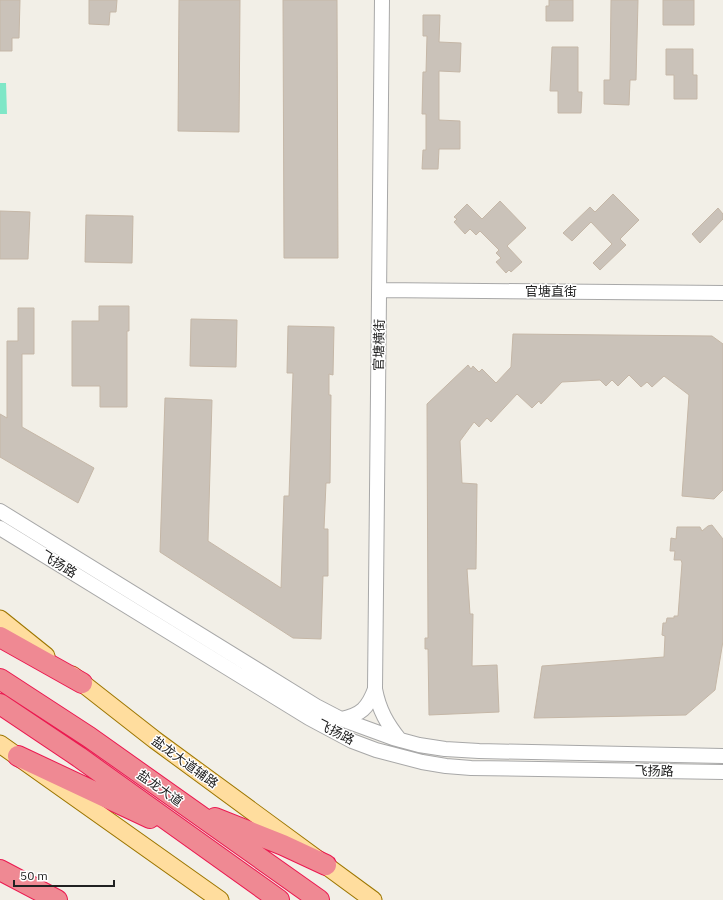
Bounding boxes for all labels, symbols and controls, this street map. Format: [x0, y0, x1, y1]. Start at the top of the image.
street label: 官塘直街 [525, 283, 577, 300]
street label: 官塘横街 [370, 319, 388, 371]
street label: 飞扬路 [38, 546, 80, 582]
street label: 飞扬路 [315, 716, 357, 748]
street label: 盐龙大道辅路 [149, 733, 221, 791]
street label: 飞扬路 [634, 762, 674, 780]
street label: 盐龙大道 [134, 767, 186, 809]
scale bar [14, 862, 114, 888]
text: 50 m [20, 868, 48, 883]

